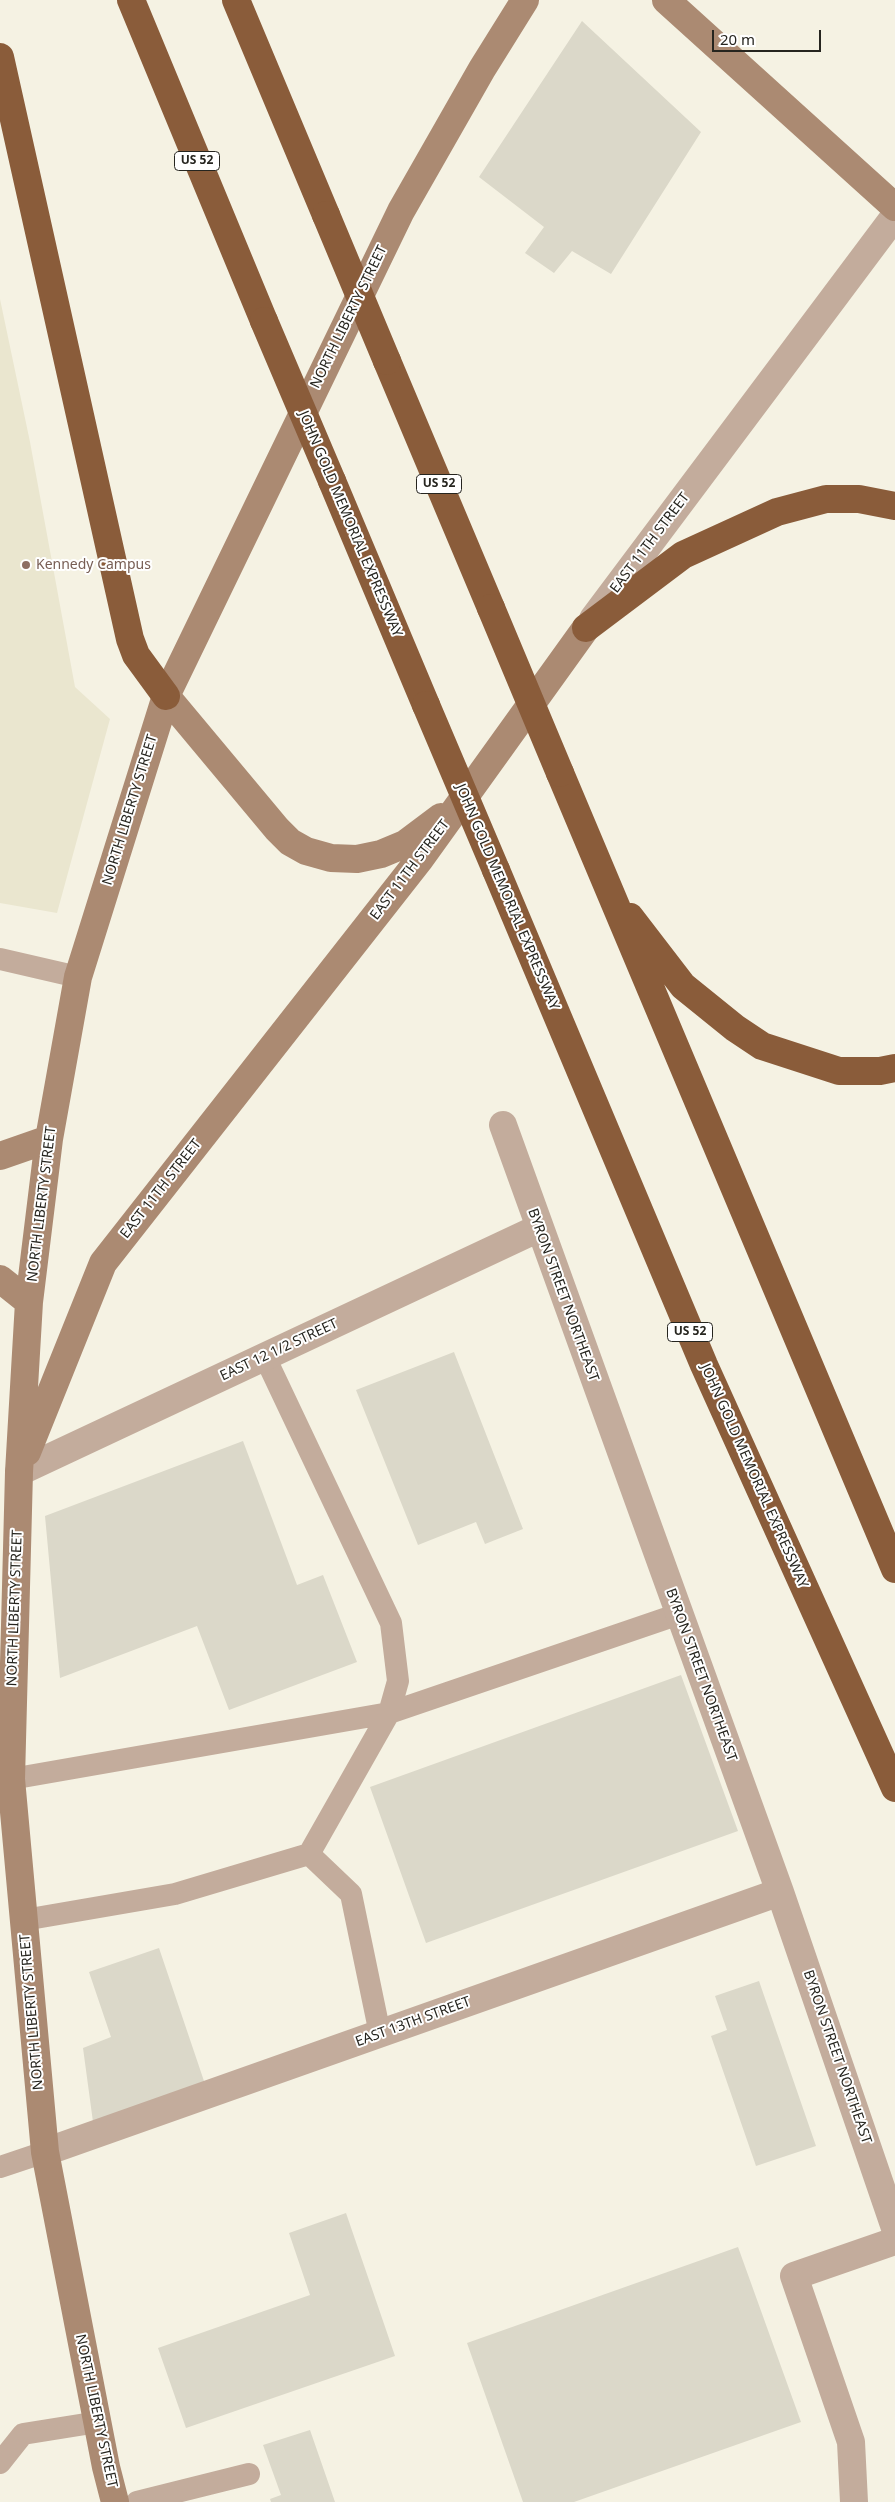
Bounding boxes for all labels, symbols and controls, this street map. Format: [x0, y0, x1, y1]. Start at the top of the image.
scale bar [715, 20, 824, 52]
text: 20 m [720, 29, 755, 49]
road number: US 52 [174, 152, 220, 170]
street label: NORTH LIBERTY STREET [307, 243, 391, 391]
street label: JOHN GOLD MEMORIAL EXPRESSWAY [295, 408, 405, 640]
road number: US 52 [416, 474, 462, 494]
street label: EAST 11TH STREET [607, 490, 693, 596]
place label: Kennedy Campus [36, 557, 151, 573]
marker: Kennedy Campus [20, 559, 32, 571]
street label: NORTH LIBERTY STREET [99, 733, 161, 887]
street label: JOHN GOLD MEMORIAL EXPRESSWAY [452, 781, 562, 1013]
street label: EAST 11TH STREET [367, 817, 453, 923]
street label: NORTH LIBERTY STREET [24, 1125, 60, 1283]
street label: EAST 11TH STREET [117, 1136, 205, 1242]
street label: BYRON STREET NORTHEAST [524, 1206, 602, 1384]
street label: EAST 12 1/2 STREET [217, 1315, 341, 1385]
road number: US 52 [668, 1322, 712, 1341]
street label: JOHN GOLD MEMORIAL EXPRESSWAY [697, 1361, 811, 1591]
street label: NORTH LIBERTY STREET [4, 1529, 26, 1687]
street label: BYRON STREET NORTHEAST [662, 1586, 740, 1764]
street label: NORTH LIBERTY STREET [17, 1933, 47, 2091]
street label: BYRON STREET NORTHEAST [799, 1968, 875, 2146]
street label: EAST 13TH STREET [353, 1993, 473, 2051]
street label: NORTH LIBERTY STREET [72, 2333, 120, 2489]

